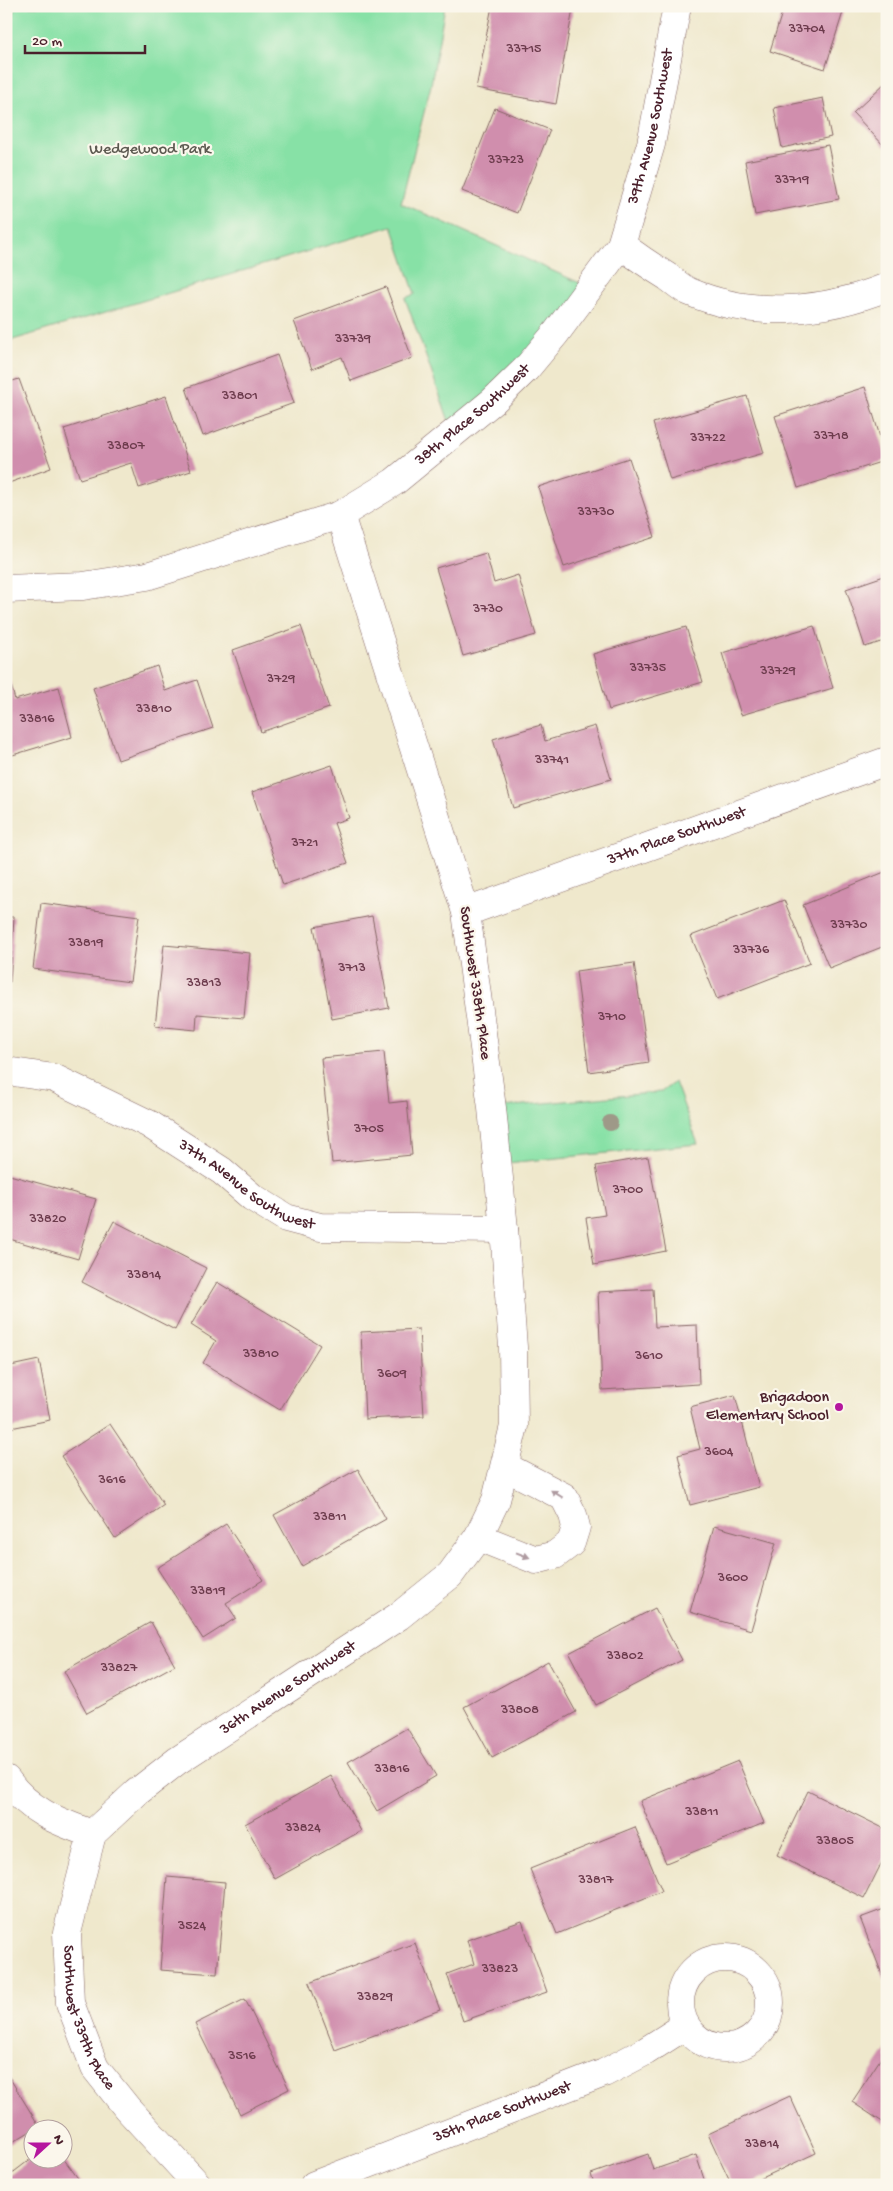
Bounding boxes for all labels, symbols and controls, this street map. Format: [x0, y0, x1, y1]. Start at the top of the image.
house number: 33704 [788, 21, 826, 38]
scale bar [25, 22, 145, 54]
text: 20 m [32, 33, 62, 51]
house number: 33715 [506, 41, 541, 58]
street label: 39th Avenue Southwest [624, 46, 678, 207]
park label: Wedgewood Park [89, 141, 213, 160]
house number: 33723 [487, 152, 524, 169]
house number: 33719 [774, 172, 809, 189]
house number: 33739 [334, 331, 371, 348]
street label: 38th Place Southwest [411, 359, 536, 471]
house number: 33801 [221, 388, 258, 405]
house number: 33718 [812, 428, 849, 445]
house number: 33722 [689, 430, 726, 447]
house number: 33807 [106, 438, 145, 455]
house number: 33730 [576, 504, 615, 521]
house number: 3730 [472, 601, 503, 618]
house number: 33735 [629, 660, 666, 677]
house number: 33729 [759, 663, 796, 680]
house number: 3729 [266, 671, 295, 688]
house number: 33810 [135, 701, 172, 718]
house number: 33816 [19, 711, 55, 728]
house number: 33741 [534, 752, 569, 769]
street label: 37th Place Southwest [604, 802, 750, 870]
house number: 3721 [290, 835, 319, 852]
street label: Southwest 338th Place [454, 905, 494, 1062]
house number: 33730 [829, 917, 868, 934]
house number: 33819 [68, 935, 103, 952]
house number: 33736 [732, 942, 770, 959]
house number: 3713 [337, 960, 366, 977]
house number: 33813 [185, 975, 222, 992]
house number: 3710 [597, 1009, 626, 1026]
house number: 3705 [353, 1121, 384, 1138]
street label: 37th Avenue Southwest [174, 1135, 318, 1235]
house number: 3700 [612, 1182, 643, 1199]
house number: 33820 [28, 1211, 67, 1228]
house number: 33814 [126, 1267, 162, 1284]
house number: 33810 [242, 1346, 279, 1363]
house number: 3610 [634, 1348, 663, 1365]
house number: 3609 [376, 1366, 407, 1383]
place label: Brigadoon Elementary School [706, 1389, 829, 1426]
marker: Brigadoon Elementary School [833, 1401, 845, 1413]
house number: 3604 [704, 1444, 734, 1461]
house number: 3616 [97, 1472, 126, 1489]
one-way arrow [551, 1490, 564, 1499]
house number: 33811 [312, 1509, 347, 1526]
one-way arrow [516, 1552, 531, 1559]
house number: 3600 [717, 1570, 748, 1587]
house number: 33819 [190, 1583, 225, 1600]
street label: 36th Avenue Southwest [216, 1636, 361, 1740]
house number: 33802 [605, 1648, 644, 1665]
house number: 33827 [100, 1660, 138, 1677]
house number: 33808 [500, 1702, 539, 1719]
house number: 33816 [374, 1761, 410, 1778]
house number: 33811 [684, 1804, 719, 1821]
house number: 33824 [284, 1820, 321, 1837]
house number: 33805 [815, 1833, 854, 1850]
house number: 33817 [577, 1872, 614, 1889]
house number: 3524 [177, 1918, 206, 1935]
street label: Southwest 339th Place [58, 1945, 119, 2095]
house number: 33823 [481, 1961, 518, 1978]
house number: 33829 [356, 1989, 393, 2006]
house number: 3516 [227, 2048, 257, 2065]
street label: 35th Place Southwest [430, 2077, 575, 2148]
north arrow [22, 2118, 72, 2168]
text: N [48, 2133, 67, 2148]
house number: 33814 [744, 2136, 780, 2153]

